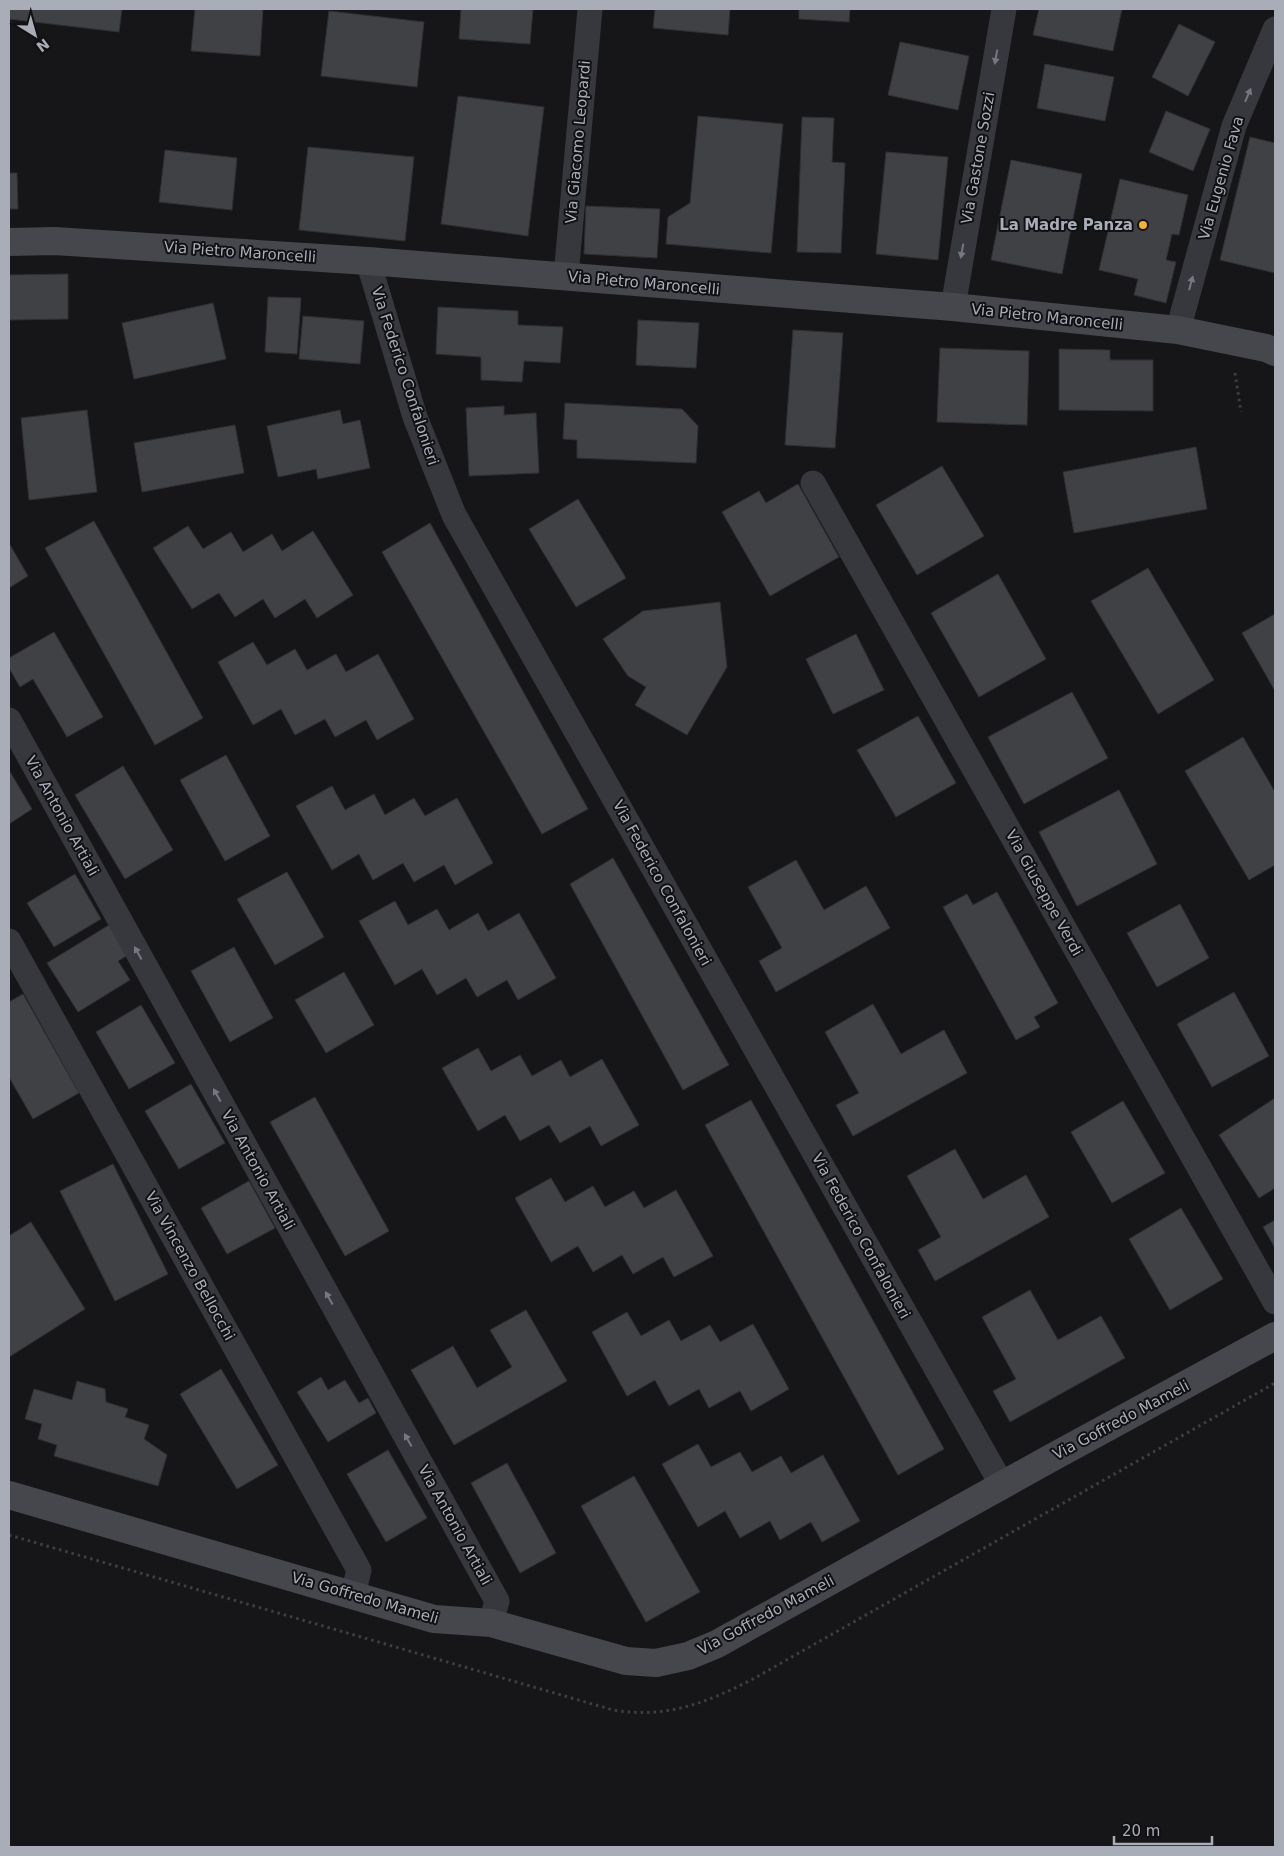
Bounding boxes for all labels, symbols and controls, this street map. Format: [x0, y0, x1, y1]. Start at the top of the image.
north arrow [10, 10, 60, 60]
text: N [33, 35, 52, 55]
one-way arrow [991, 49, 999, 65]
street label: Via Giacomo Leopardi [562, 60, 594, 224]
one-way arrow [1244, 87, 1252, 102]
street label: Via Gastone Sozzi [958, 91, 998, 225]
street label: Via Eugenio Fava [1195, 114, 1247, 242]
place label: La Madre Panza [999, 216, 1133, 234]
marker: La Madre Panza [1137, 219, 1149, 231]
street label: Via Pietro Maroncelli [163, 238, 317, 266]
one-way arrow [958, 244, 966, 260]
street label: Via Pietro Maroncelli [567, 267, 721, 299]
one-way arrow [1187, 276, 1195, 291]
street label: Via Federico Confalonieri [368, 284, 442, 468]
street label: Via Pietro Maroncelli [970, 300, 1124, 334]
street label: Via Antonio Artiali [22, 753, 102, 879]
street label: Via Federico Confalonieri [609, 797, 715, 969]
street label: Via Giuseppe Verdi [1002, 827, 1086, 959]
one-way arrow [134, 946, 142, 960]
one-way arrow [212, 1088, 221, 1102]
street label: Via Antonio Artiali [218, 1107, 298, 1233]
street label: Via Federico Confalonieri [808, 1150, 914, 1322]
street label: Via Vincenzo Bellocchi [141, 1188, 239, 1344]
one-way arrow [325, 1292, 334, 1305]
street label: Via Goffredo Mameli [1050, 1376, 1192, 1464]
one-way arrow [404, 1433, 412, 1448]
street label: Via Antonio Artiali [415, 1462, 495, 1588]
street label: Via Goffredo Mameli [289, 1568, 441, 1628]
street label: Via Goffredo Mameli [695, 1571, 837, 1659]
scale bar [1114, 1814, 1212, 1846]
text: 20 m [1122, 1822, 1160, 1840]

